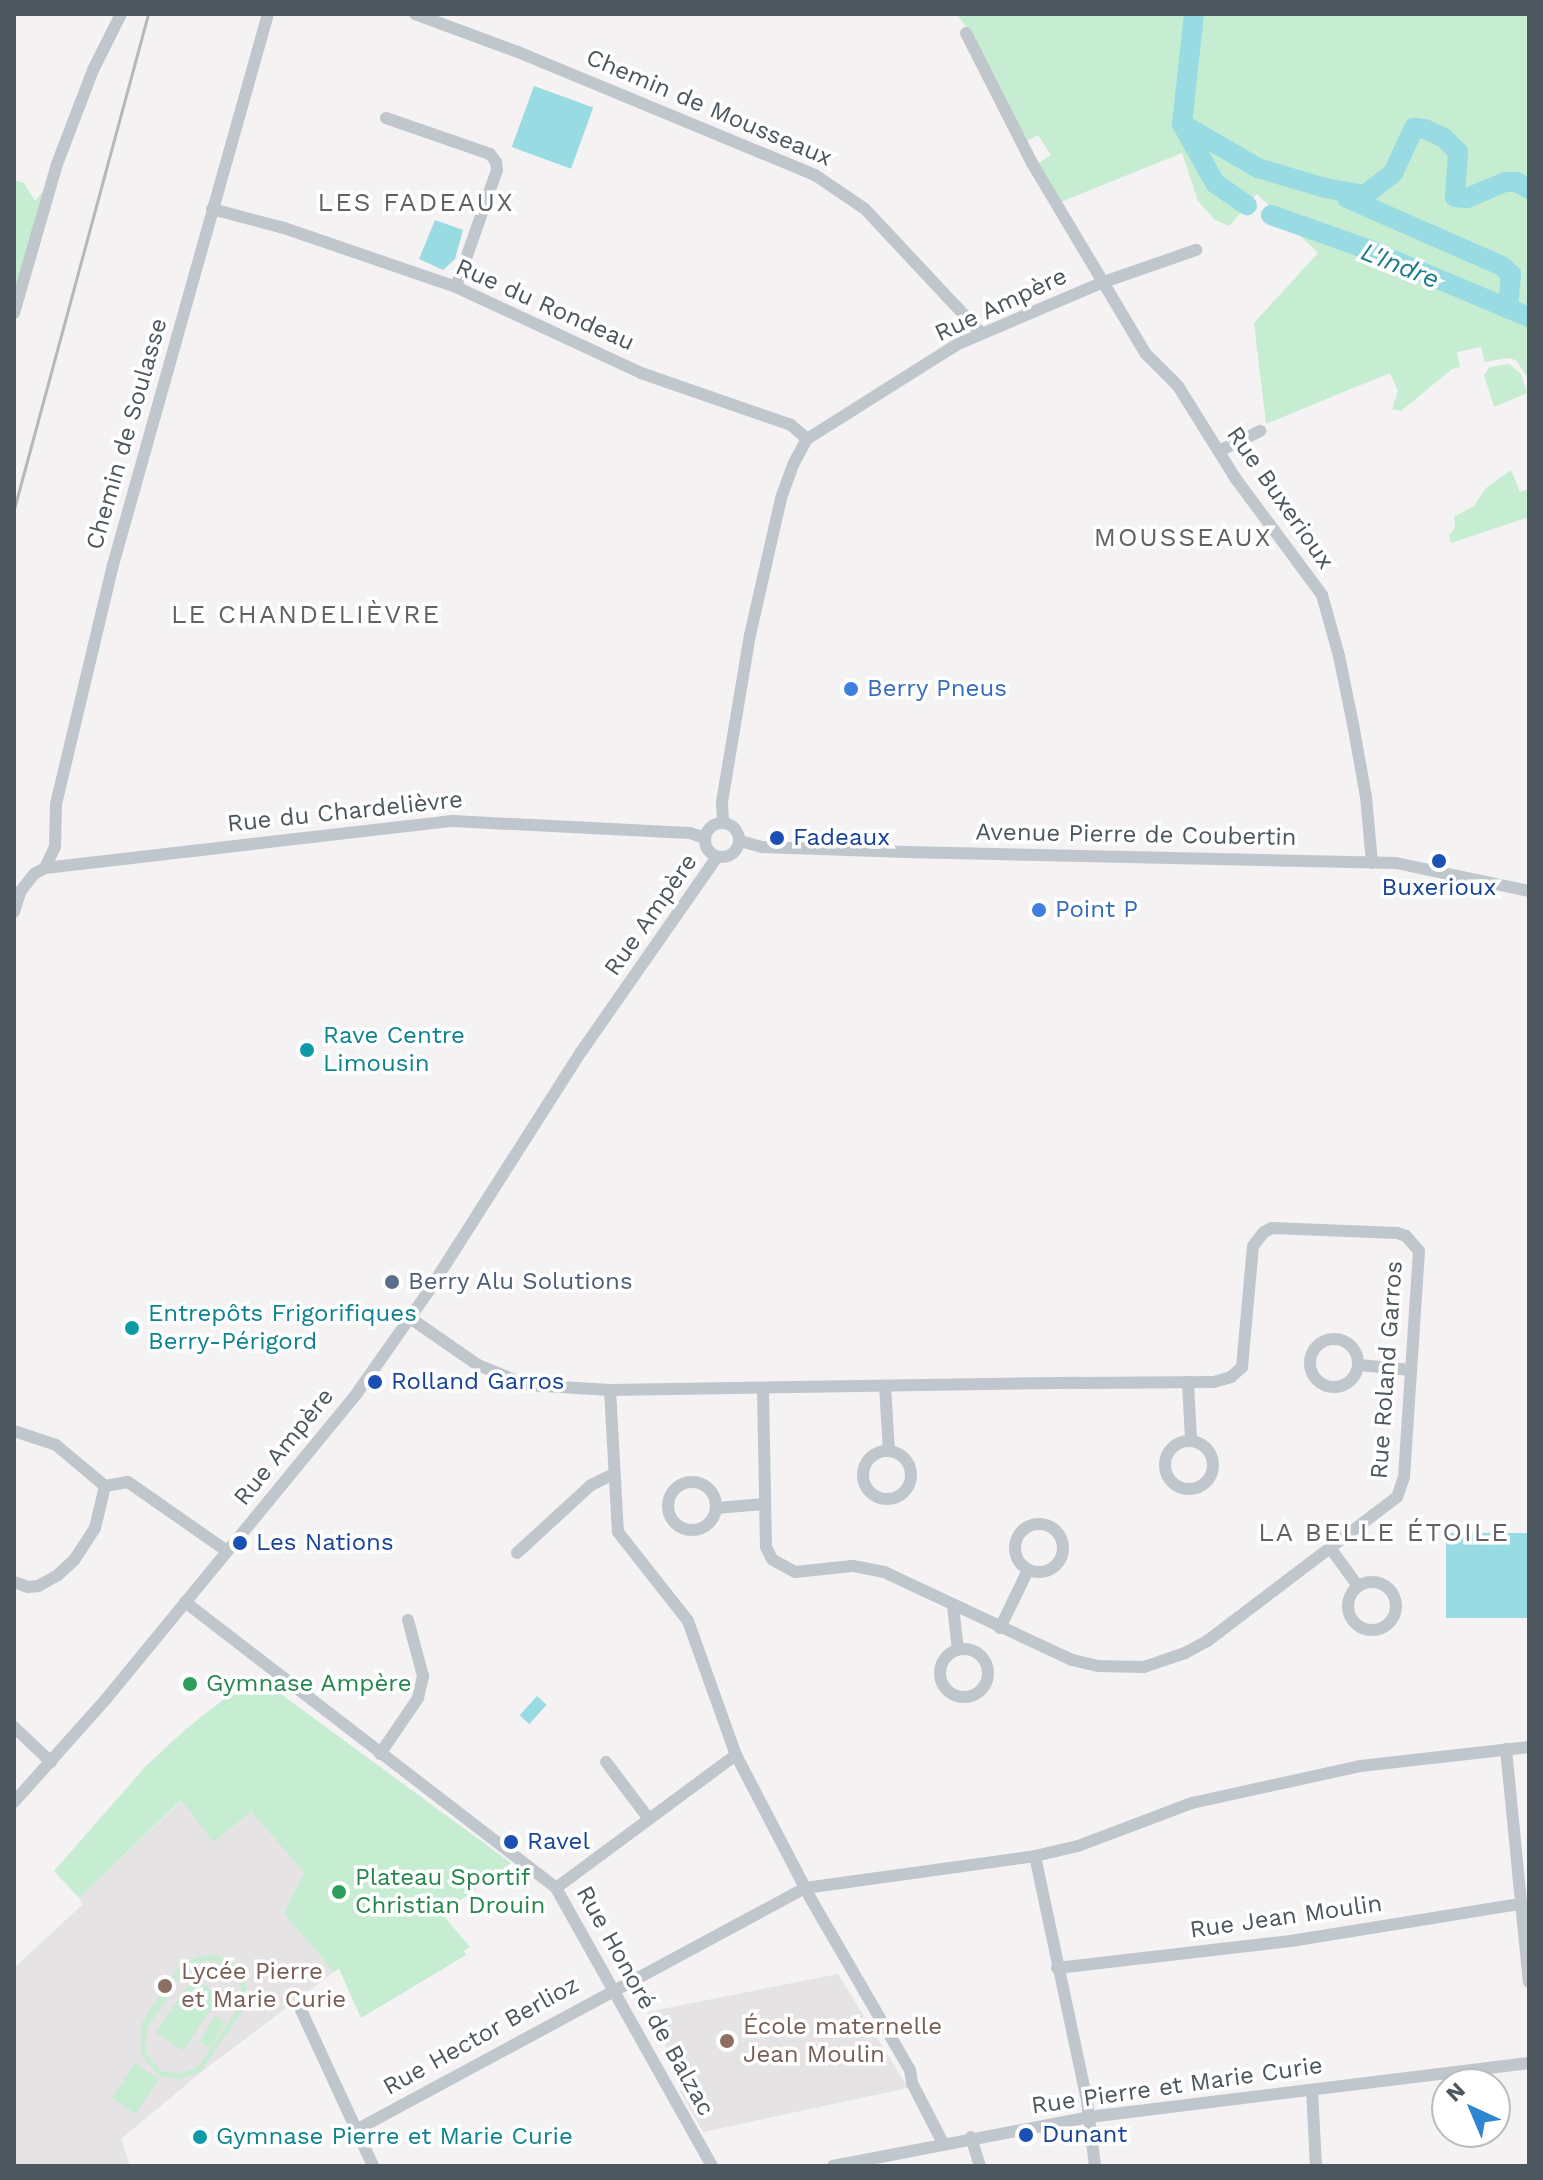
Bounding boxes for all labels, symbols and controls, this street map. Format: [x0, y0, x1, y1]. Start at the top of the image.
street label: Chemin de Mousseaux [582, 43, 836, 173]
district label: LES FADEAUX [318, 187, 514, 219]
water label: L'Indre [1356, 236, 1444, 296]
street label: Rue du Rondeau [451, 253, 639, 357]
street label: Rue Ampère [930, 262, 1072, 348]
street label: Chemin de Soulasse [80, 315, 174, 553]
street label: Rue Buxerioux [1220, 421, 1340, 575]
district label: MOUSSEAUX [1094, 522, 1272, 554]
district label: LE CHANDELIÈVRE [171, 599, 441, 631]
place label: Berry Pneus [867, 675, 1007, 703]
marker: Berry Pneus [842, 680, 860, 698]
street label: Rue du Chardelièvre [226, 785, 464, 839]
street label: Avenue Pierre de Coubertin [975, 818, 1297, 852]
place label: Fadeaux [793, 824, 890, 852]
marker: Fadeaux [768, 829, 786, 847]
street label: Rue Ampère [598, 848, 704, 982]
marker: Buxerioux [1430, 852, 1448, 870]
place label: Buxerioux [1382, 874, 1496, 902]
place label: Point P [1055, 896, 1138, 924]
marker: Point P [1030, 901, 1048, 919]
place label: Rave Centre Limousin [323, 1022, 465, 1078]
marker: Rave Centre Limousin [298, 1041, 316, 1059]
street label: Rue Roland Garros [1365, 1260, 1409, 1480]
place label: Berry Alu Solutions [408, 1268, 634, 1296]
marker: Berry Alu Solutions [383, 1273, 401, 1291]
place label: Entrepôts Frigorifiques Berry-Périgord [148, 1300, 417, 1356]
marker: Entrepôts Frigorifiques Berry-Périgord [123, 1319, 141, 1337]
place label: Rolland Garros [391, 1368, 565, 1396]
marker: Rolland Garros [366, 1373, 384, 1391]
street label: Rue Ampère [228, 1382, 340, 1512]
district label: LA BELLE ÉTOILE [1258, 1517, 1510, 1549]
place label: Les Nations [256, 1529, 394, 1557]
marker: Les Nations [231, 1534, 249, 1552]
place label: Gymnase Ampère [206, 1670, 412, 1698]
marker: Gymnase Ampère [181, 1675, 199, 1693]
place label: Ravel [527, 1828, 590, 1856]
marker: Ravel [502, 1833, 520, 1851]
place label: Plateau Sportif Christian Drouin [355, 1864, 545, 1920]
street label: Rue Honoré de Balzac [570, 1881, 720, 2121]
marker: Plateau Sportif Christian Drouin [330, 1883, 348, 1901]
street label: Rue Jean Moulin [1188, 1889, 1384, 1945]
place label: Lycée Pierre et Marie Curie [181, 1958, 346, 2014]
street label: Rue Hector Berlioz [378, 1970, 584, 2102]
marker: Lycée Pierre et Marie Curie [156, 1977, 174, 1995]
place label: École maternelle Jean Moulin [743, 2013, 942, 2069]
marker: École maternelle Jean Moulin [718, 2032, 736, 2050]
street label: Rue Pierre et Marie Curie [1030, 2051, 1324, 2121]
north arrow [1431, 2068, 1511, 2148]
text: N [1441, 2077, 1470, 2106]
place label: Dunant [1042, 2121, 1127, 2149]
place label: Gymnase Pierre et Marie Curie [216, 2123, 573, 2151]
marker: Dunant [1017, 2126, 1035, 2144]
marker: Gymnase Pierre et Marie Curie [191, 2128, 209, 2146]

